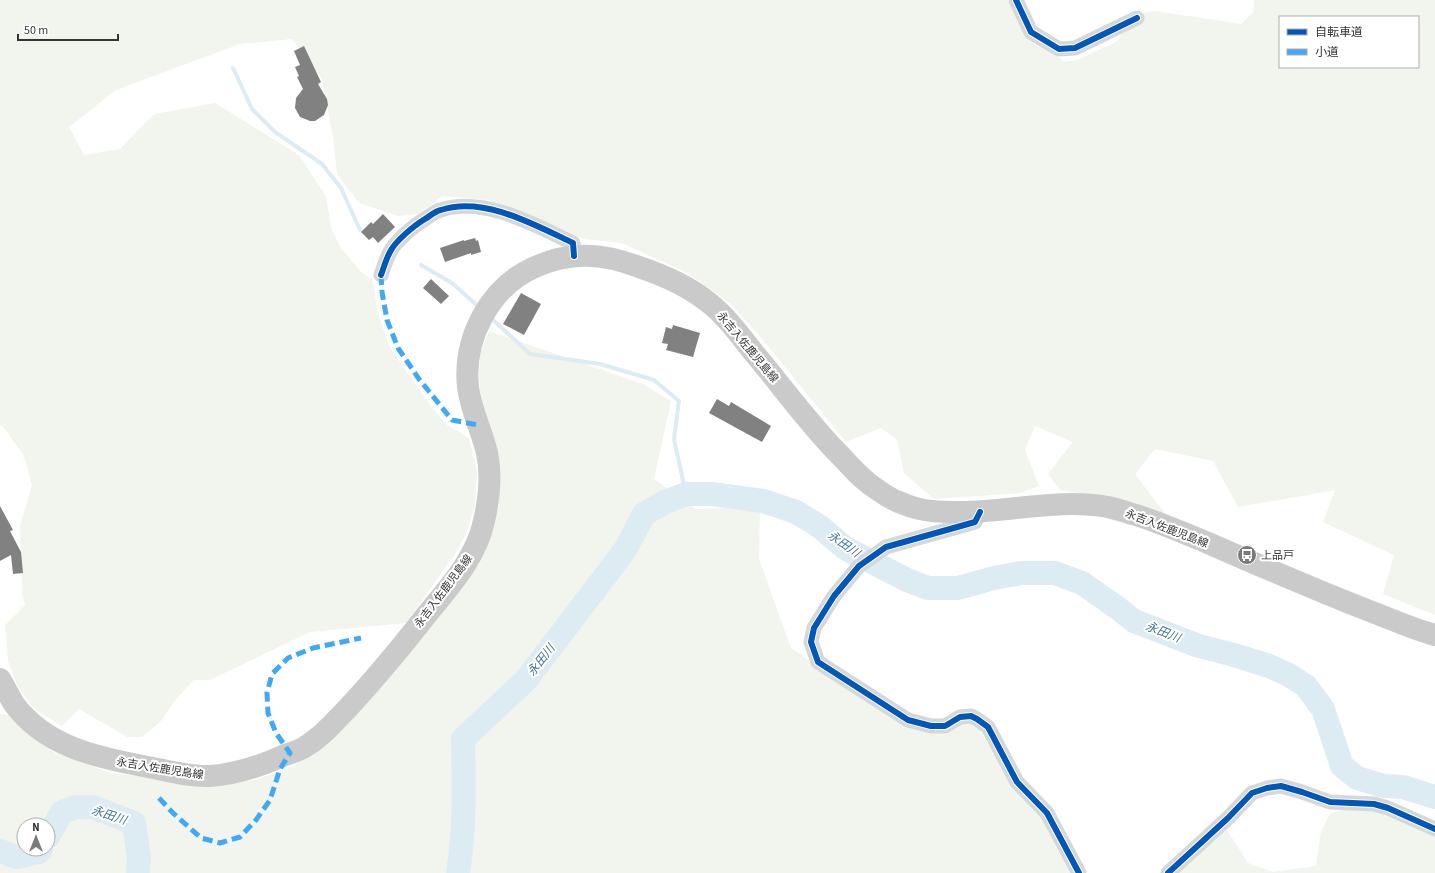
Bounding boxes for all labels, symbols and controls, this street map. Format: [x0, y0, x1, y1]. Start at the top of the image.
scale bar [18, 16, 118, 42]
legend [1279, 16, 1419, 68]
text: 50 m [24, 22, 48, 39]
text: 自転車道 [1315, 24, 1363, 41]
text: 小道 [1315, 44, 1339, 61]
street label: 永吉入佐鹿児島線 [714, 309, 782, 386]
street label: 永吉入佐鹿児島線 [1123, 506, 1211, 551]
water label: 永田川 [824, 527, 865, 563]
bus stop icon: 上品戸 [1236, 544, 1258, 566]
place label: 上品戸 [1261, 548, 1294, 563]
street label: 永吉入佐鹿児島線 [411, 552, 476, 631]
water label: 永田川 [1143, 618, 1185, 648]
water label: 永田川 [524, 639, 560, 680]
street label: 永吉入佐鹿児島線 [115, 754, 205, 783]
water label: 永田川 [89, 802, 130, 830]
north arrow [16, 817, 56, 857]
text: N [32, 820, 40, 835]

